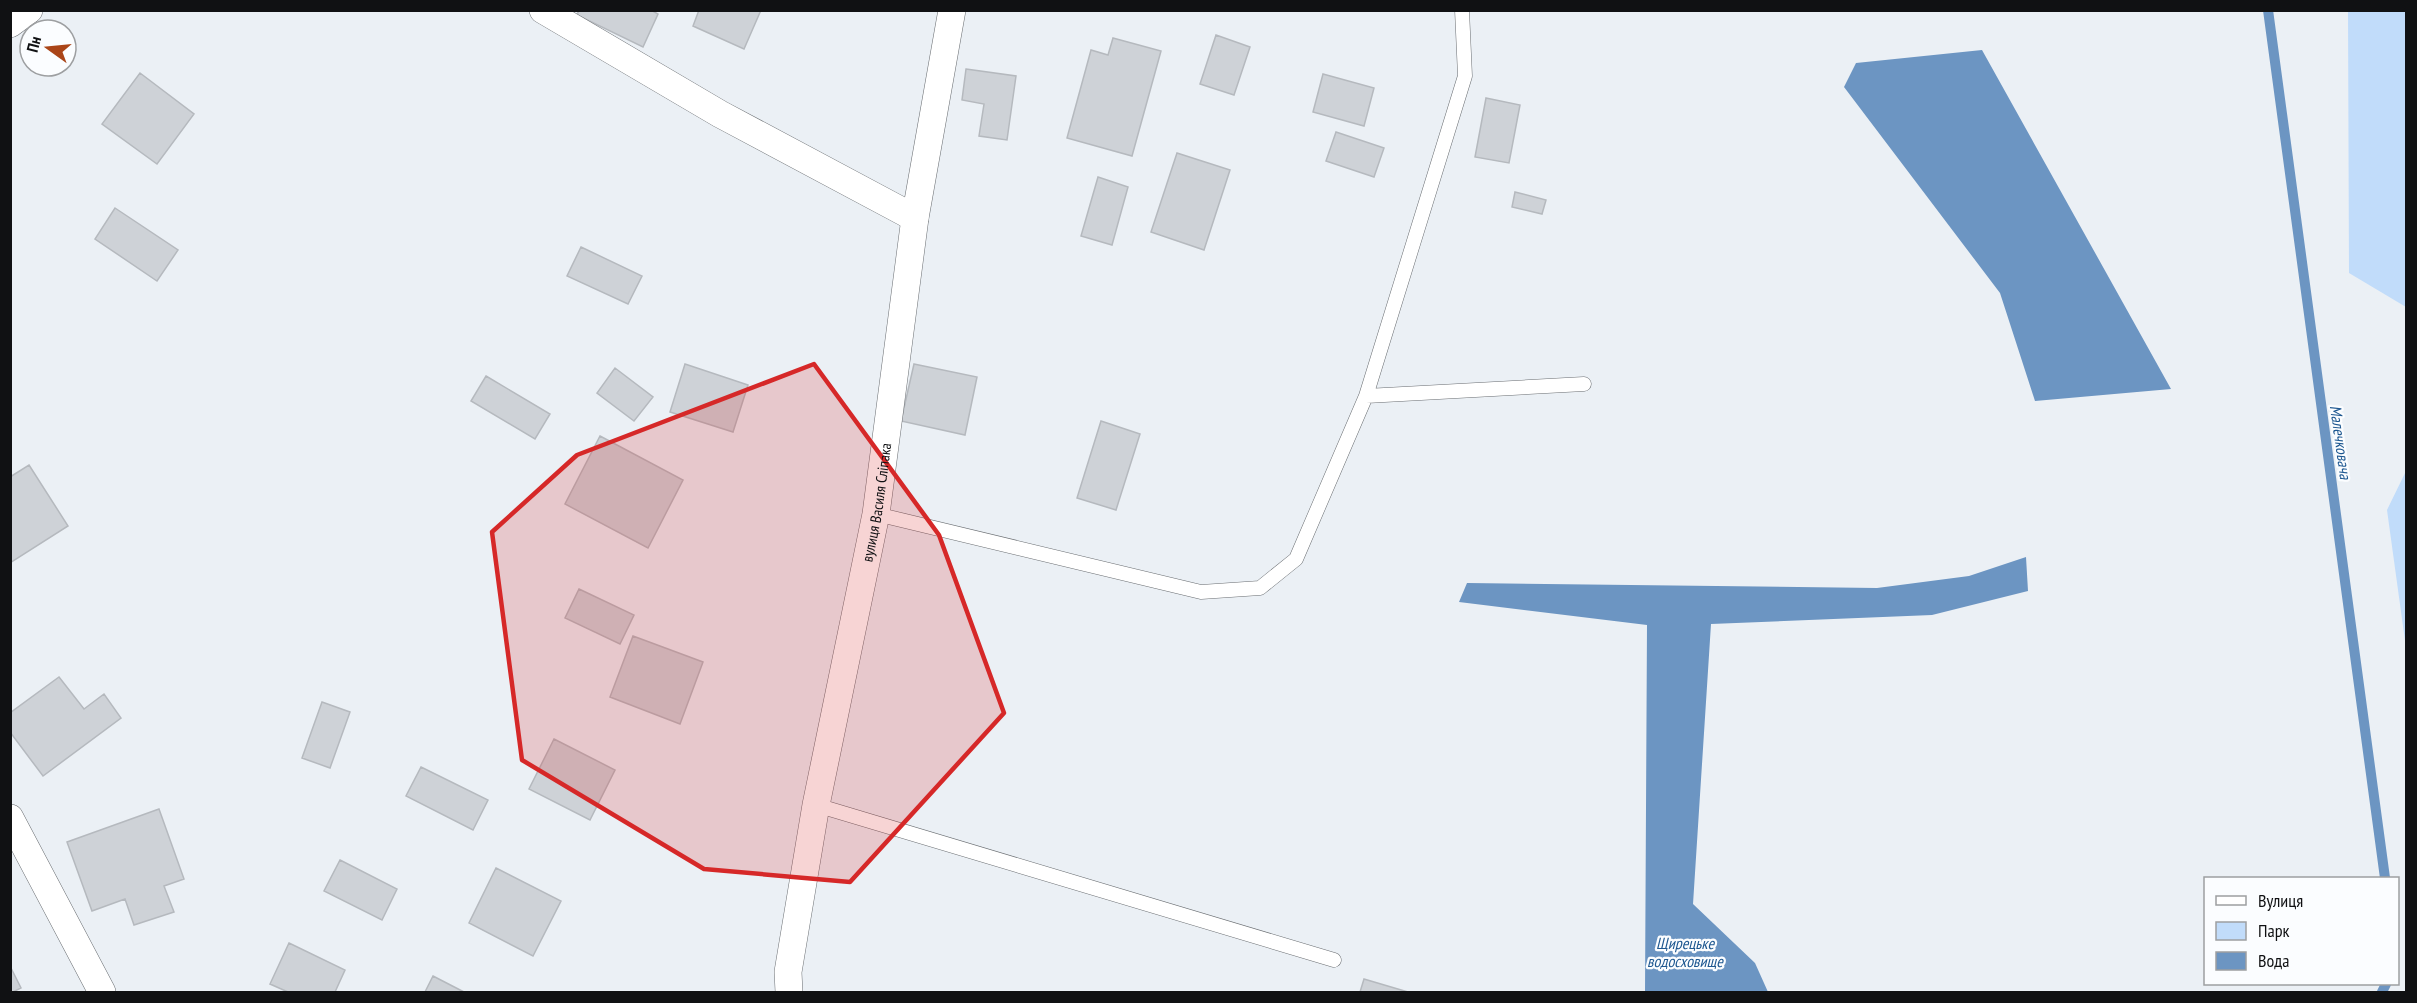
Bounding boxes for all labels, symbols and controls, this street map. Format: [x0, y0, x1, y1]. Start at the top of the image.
north arrow [18, 18, 78, 78]
text: Пн [22, 34, 45, 54]
water label: Малечковача [2326, 404, 2356, 482]
street label: вулиця Василя Сліпака [857, 442, 895, 563]
legend [2204, 877, 2399, 985]
text: Вулиця [2258, 889, 2303, 912]
text: Парк [2258, 919, 2289, 942]
water label: Щирецьке водосховище [1647, 933, 1724, 971]
text: Вода [2258, 949, 2289, 972]

